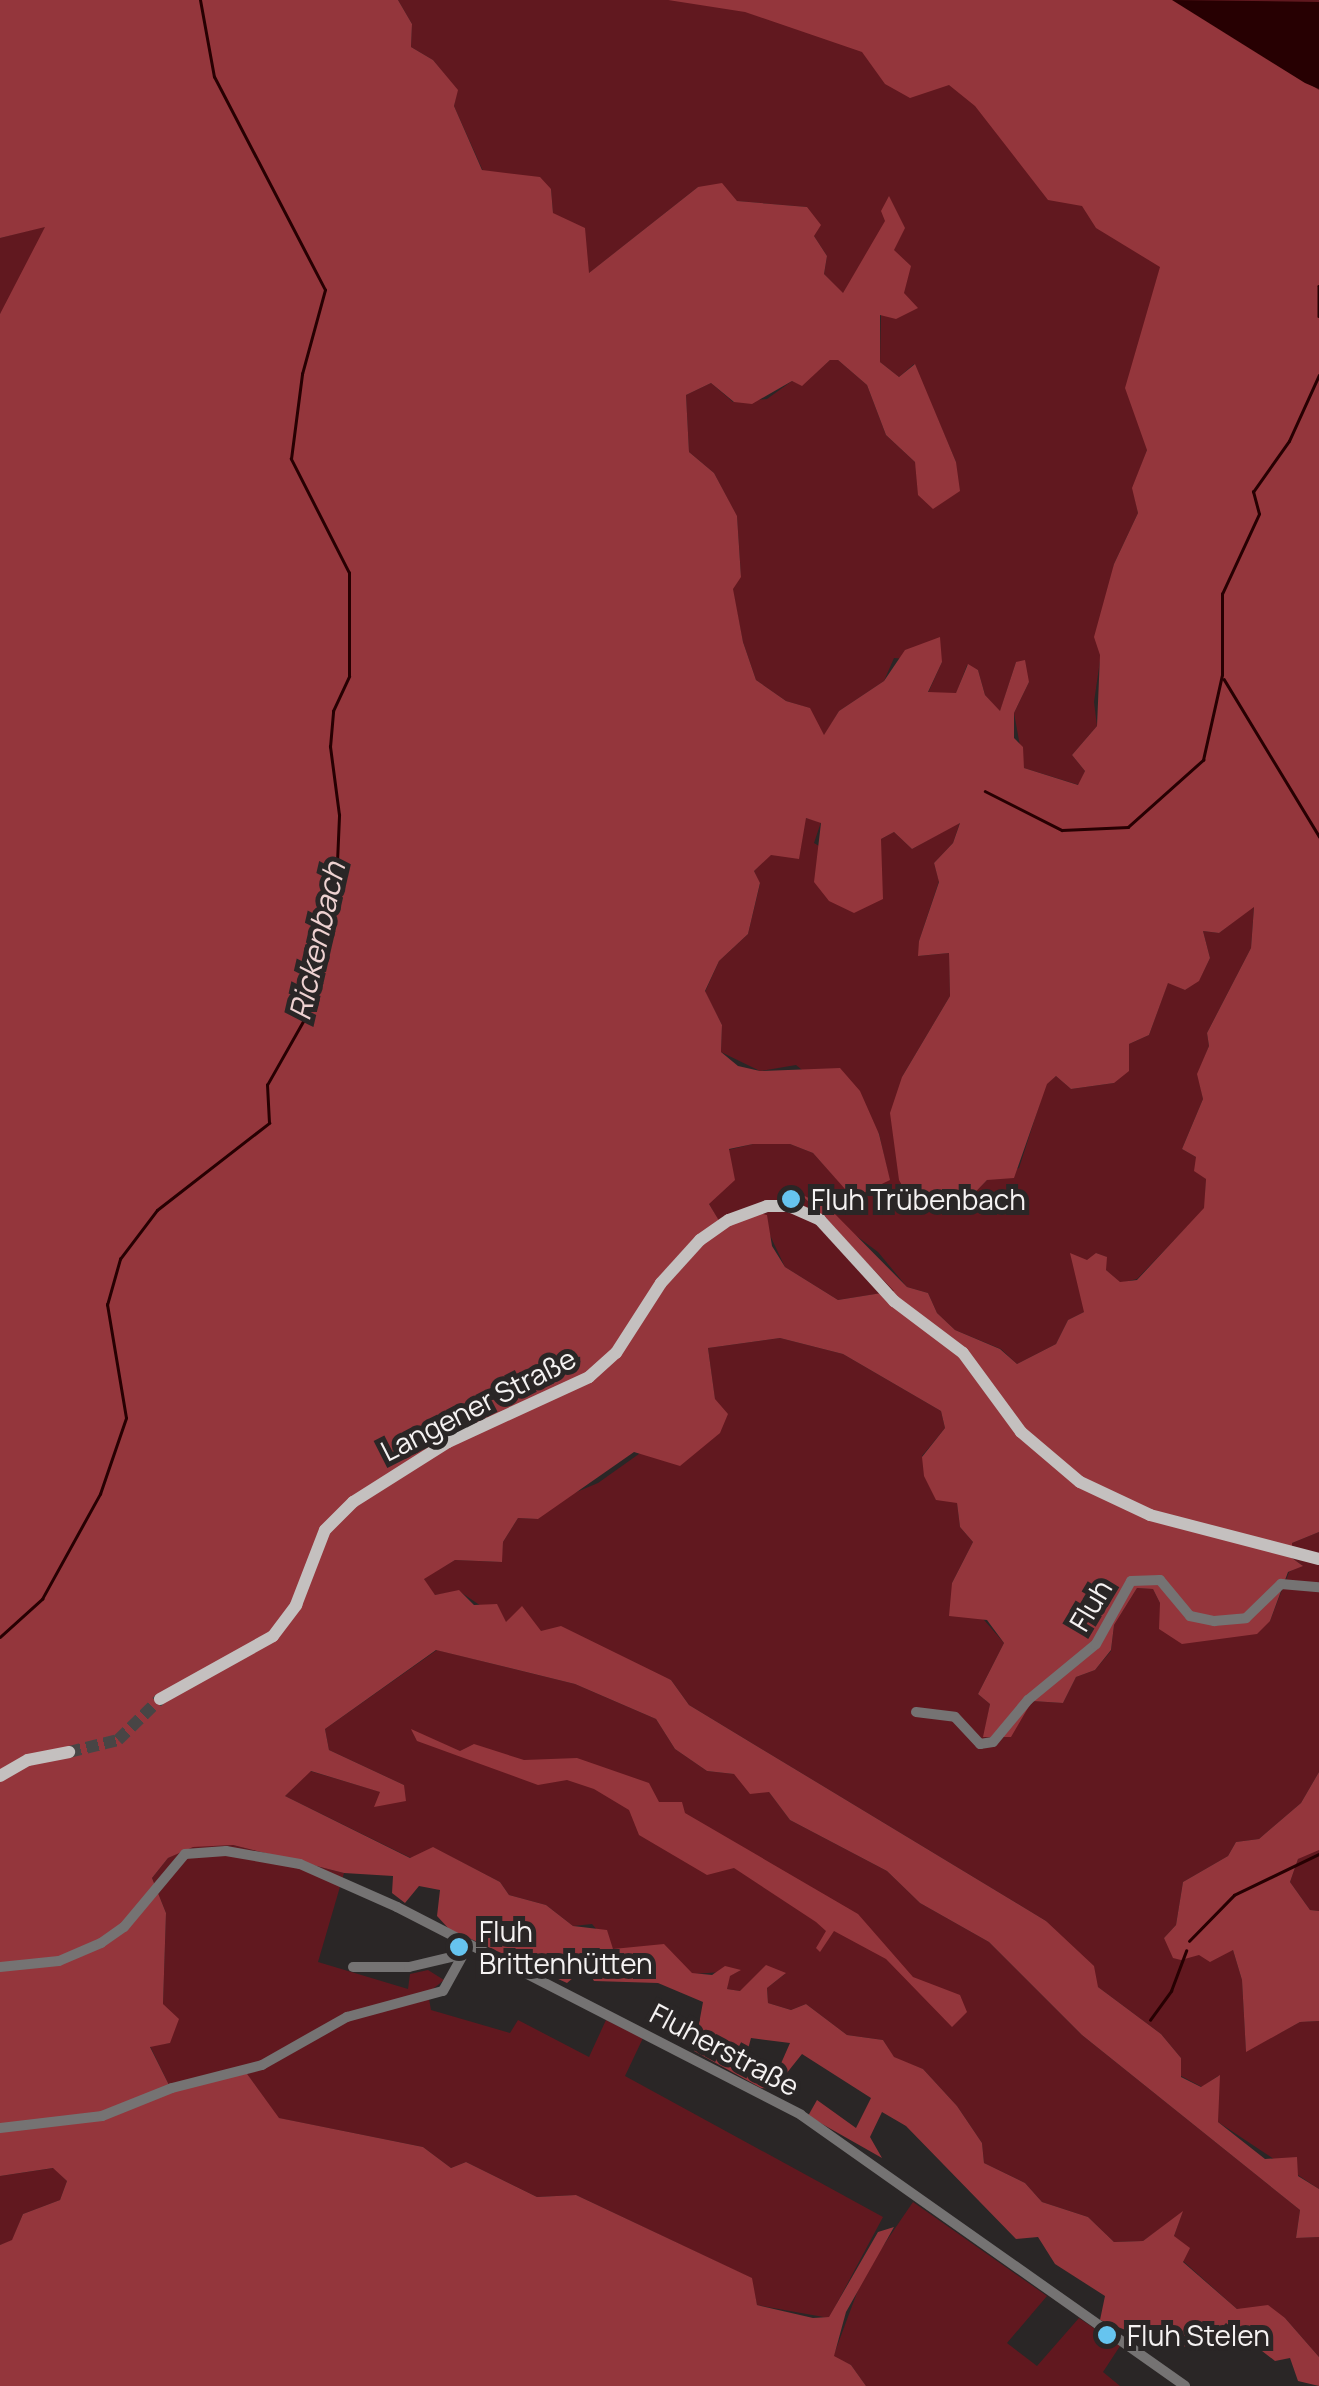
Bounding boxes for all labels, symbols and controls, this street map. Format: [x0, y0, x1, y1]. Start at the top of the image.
water label: Rickenbach [281, 859, 353, 1023]
place label: Fluh Trübenbach [811, 1182, 1026, 1216]
marker: Fluh Trübenbach [780, 1188, 802, 1210]
street label: Langener Straße [375, 1340, 581, 1468]
street label: Fluh [1062, 1573, 1118, 1637]
place label: Fluh Brittenhütten [479, 1914, 653, 1980]
marker: Fluh Brittenhütten [448, 1936, 470, 1958]
street label: Fluherstraße [645, 1996, 805, 2102]
place label: Fluh Stelen [1127, 2318, 1270, 2352]
marker: Fluh Stelen [1096, 2324, 1118, 2346]

